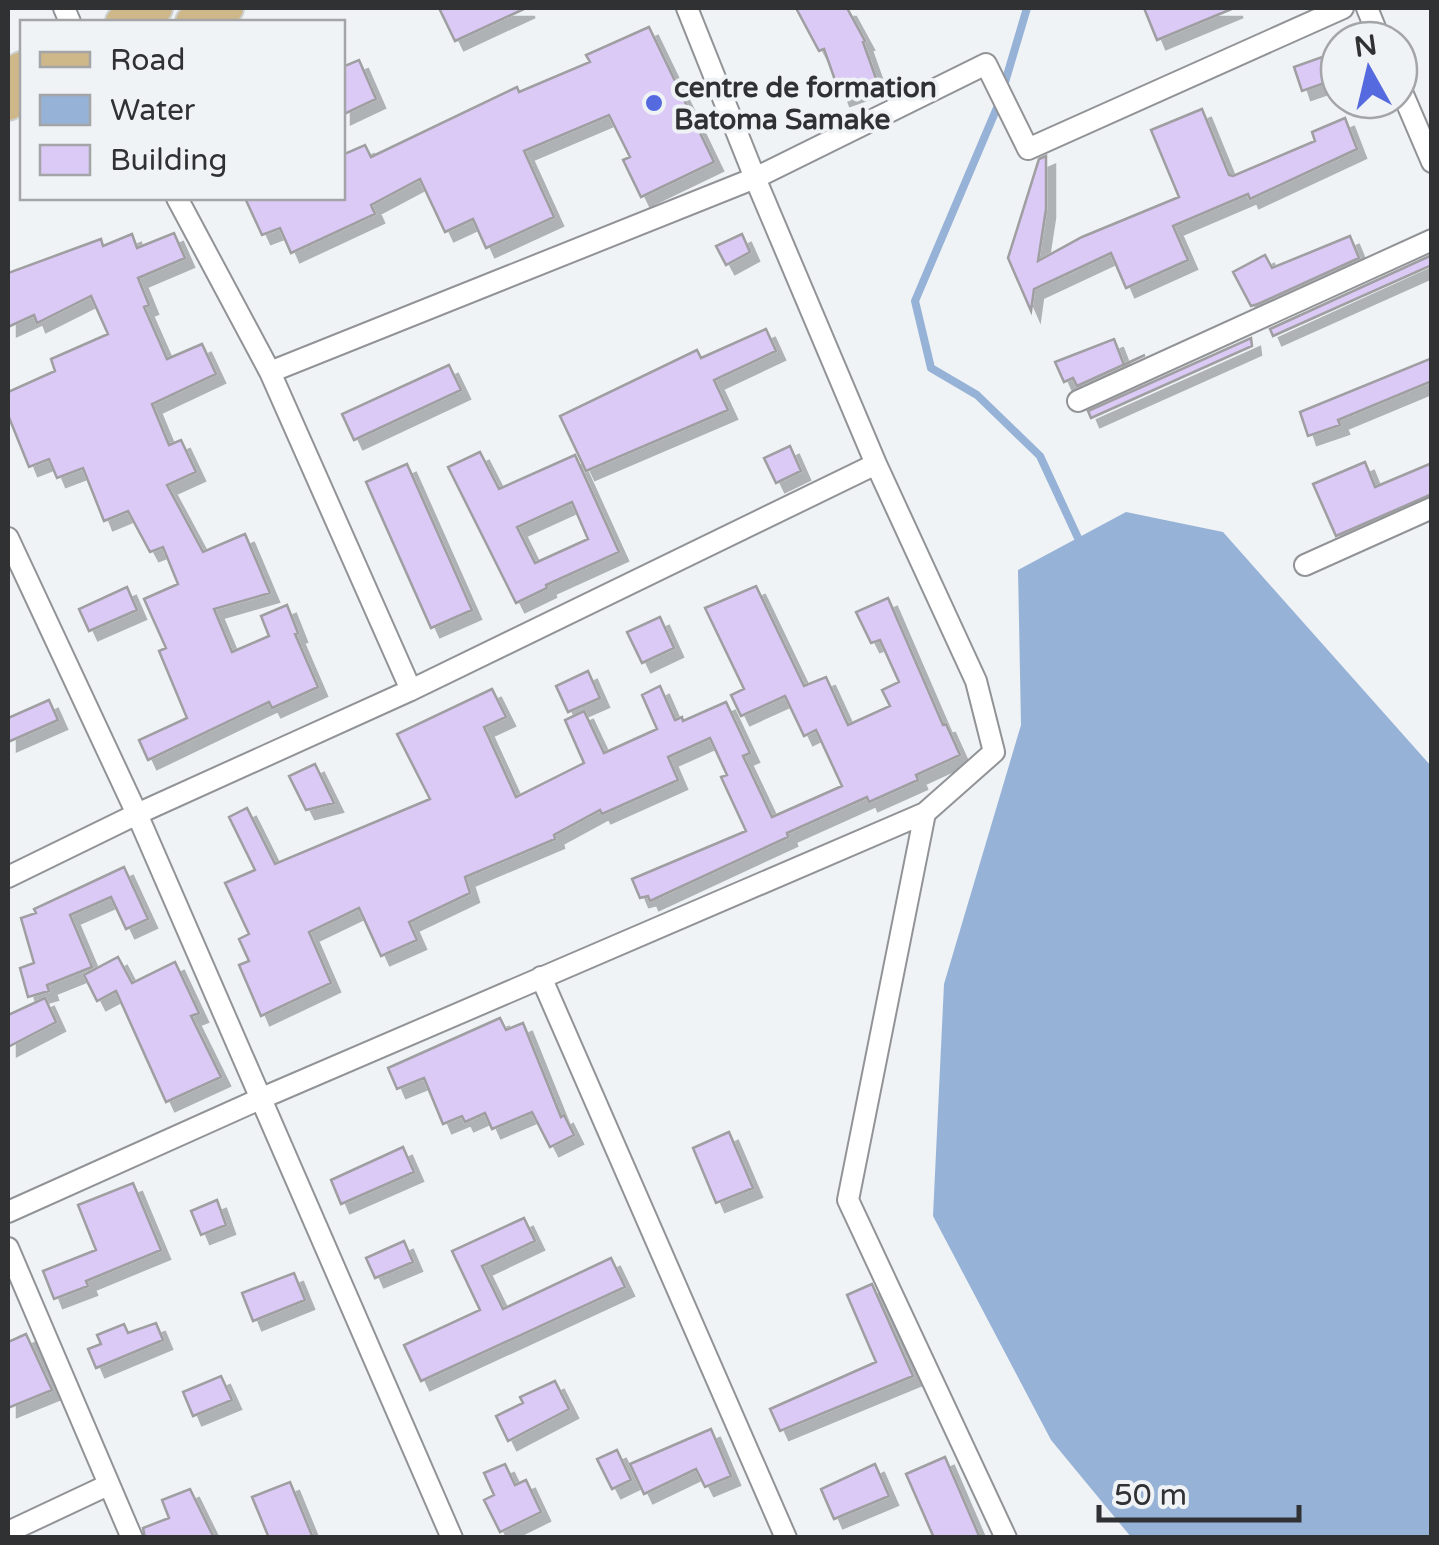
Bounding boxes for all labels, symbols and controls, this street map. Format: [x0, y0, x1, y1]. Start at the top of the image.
legend [20, 20, 345, 200]
north arrow [1319, 20, 1419, 120]
text: N [1352, 28, 1379, 65]
text: Road [110, 42, 185, 79]
place label: centre de formation Batoma Samake [674, 71, 937, 137]
text: Water [110, 92, 196, 129]
marker: centre de formation Batoma Samake [643, 92, 665, 114]
text: Building [110, 142, 227, 179]
scale bar [1099, 1460, 1299, 1522]
text: 50 m [1114, 1477, 1187, 1514]

